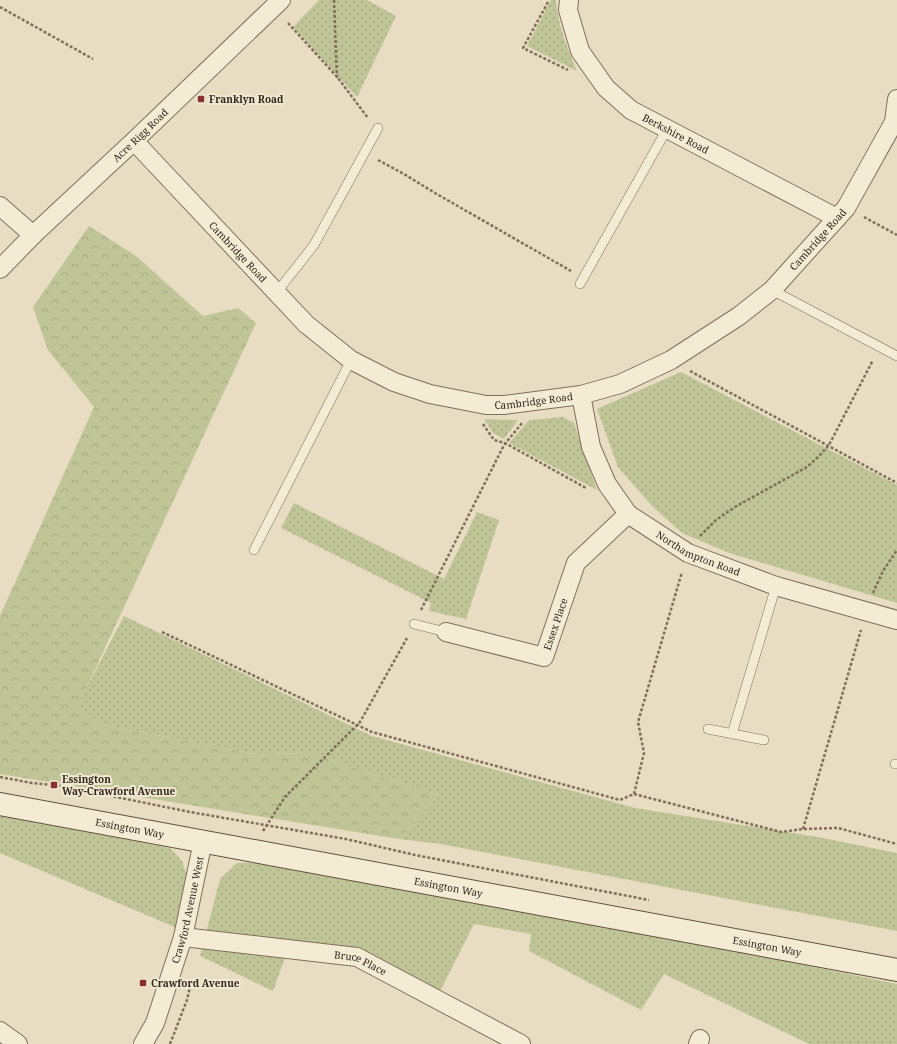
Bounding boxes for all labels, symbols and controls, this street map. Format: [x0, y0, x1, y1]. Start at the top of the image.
place label: Franklyn Road [209, 92, 284, 106]
marker: Franklyn Road [196, 94, 206, 104]
street label: Acre Rigg Road [109, 105, 171, 165]
street label: Berkshire Road [640, 110, 712, 157]
street label: Cambridge Road [786, 205, 849, 273]
street label: Cambridge Road [206, 218, 270, 285]
street label: Cambridge Road [494, 389, 574, 412]
street label: Northampton Road [654, 527, 742, 579]
street label: Essex Place [540, 596, 571, 652]
place label: Essington Way-Crawford Avenue [62, 772, 176, 798]
marker: Essington Way-Crawford Avenue [49, 780, 59, 790]
street label: Essington Way [94, 815, 166, 841]
street label: Crawford Avenue West [168, 855, 207, 965]
street label: Essington Way [413, 874, 484, 900]
street label: Essington Way [732, 933, 803, 959]
street label: Bruce Place [333, 947, 389, 978]
place label: Crawford Avenue [151, 976, 240, 990]
marker: Crawford Avenue [138, 978, 148, 988]

